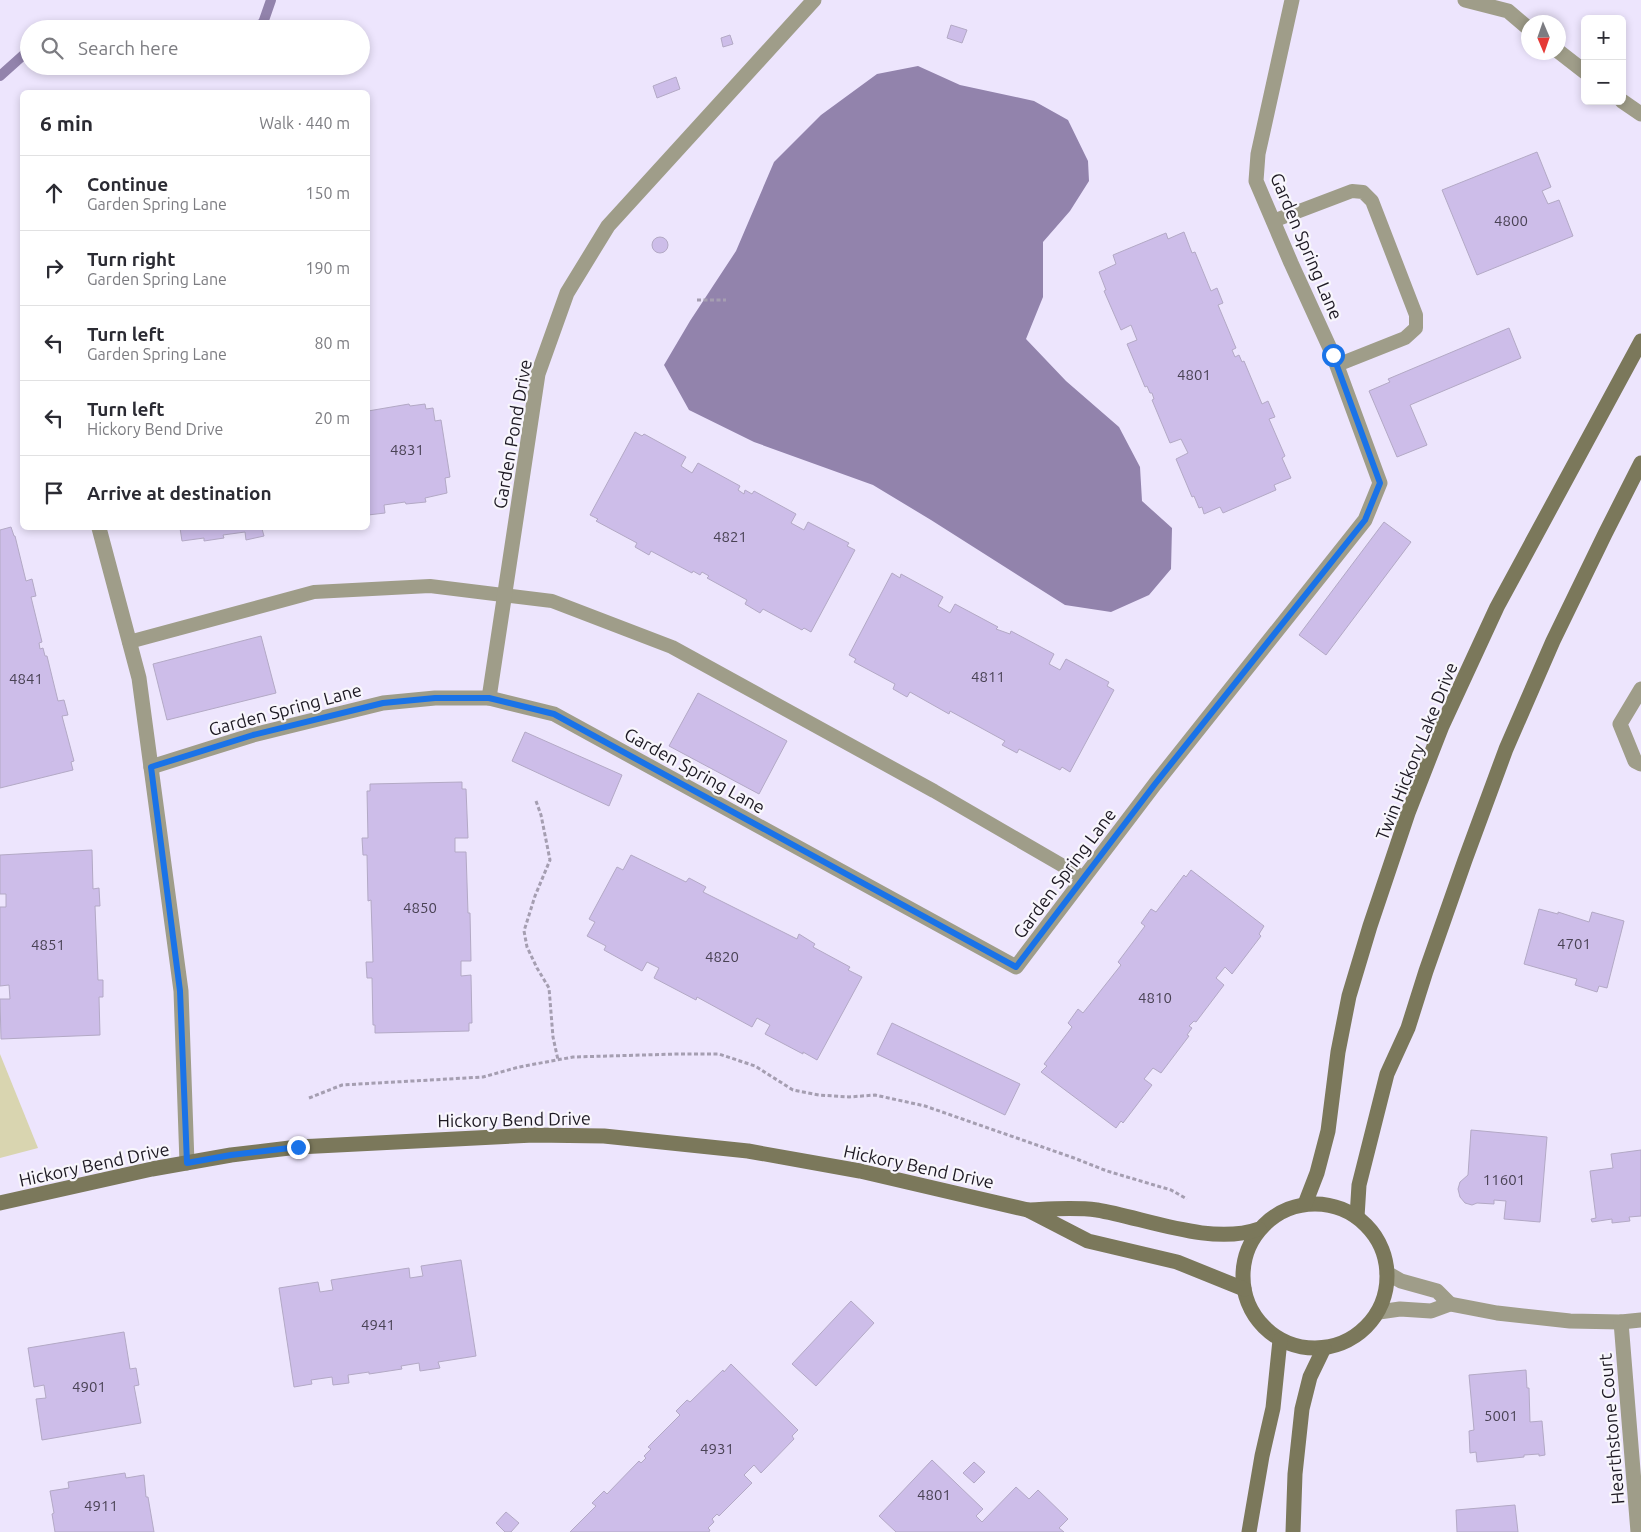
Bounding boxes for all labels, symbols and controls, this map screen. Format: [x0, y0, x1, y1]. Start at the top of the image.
north arrow [1521, 15, 1566, 60]
map controls [1581, 15, 1626, 105]
button: + [1581, 15, 1626, 60]
search box [20, 20, 370, 75]
icon: search [38, 34, 66, 62]
text: Search here [78, 37, 178, 59]
button: − [1581, 60, 1626, 105]
text: 6 min [40, 111, 93, 135]
text: Walk · 440 m [259, 114, 350, 132]
street label: Garden Spring Lane [1267, 170, 1347, 322]
text: Continue [87, 173, 168, 195]
icon: ahead [40, 179, 68, 207]
text: 150 m [305, 184, 350, 202]
text: Garden Spring Lane [87, 195, 227, 213]
house number: 4800 [1494, 212, 1528, 229]
text: Turn right [87, 248, 175, 270]
icon: right [40, 254, 68, 282]
text: 190 m [305, 259, 350, 277]
text: Garden Spring Lane [87, 270, 227, 288]
text: Turn left [87, 323, 165, 345]
icon: left [40, 329, 68, 357]
text: 80 m [314, 334, 350, 352]
route start [1322, 344, 1345, 367]
text: Garden Spring Lane [87, 345, 227, 363]
street label: Garden Pond Drive [489, 358, 535, 510]
house number: 4801 [1177, 366, 1211, 383]
text: Turn left [87, 398, 165, 420]
icon: left [40, 404, 68, 432]
text: 20 m [314, 409, 350, 427]
text: Hickory Bend Drive [87, 420, 223, 438]
house number: 4831 [390, 441, 424, 458]
icon: arrive [40, 479, 68, 507]
text: Arrive at destination [87, 482, 272, 504]
house number: 4821 [713, 528, 747, 545]
street label: Twin Hickory Lake Drive [1371, 659, 1461, 843]
house number: 4811 [971, 668, 1005, 685]
house number: 4841 [9, 670, 43, 687]
street label: Garden Spring Lane [206, 679, 364, 739]
street label: Garden Spring Lane [621, 723, 769, 817]
street label: Garden Spring Lane [1009, 804, 1119, 942]
house number: 4850 [403, 899, 437, 916]
house number: 4701 [1557, 935, 1591, 952]
house number: 4851 [31, 936, 65, 953]
house number: 4820 [705, 948, 739, 965]
house number: 4810 [1138, 989, 1172, 1006]
street label: Hickory Bend Drive [437, 1108, 591, 1130]
route end [287, 1136, 310, 1159]
street label: Hickory Bend Drive [17, 1138, 171, 1190]
street label: Hickory Bend Drive [842, 1140, 996, 1192]
house number: 11601 [1483, 1171, 1525, 1188]
house number: 4941 [361, 1316, 395, 1333]
street label: Hearthstone Court [1594, 1353, 1628, 1505]
house number: 4901 [72, 1378, 106, 1395]
house number: 5001 [1484, 1407, 1518, 1424]
house number: 4931 [700, 1440, 734, 1457]
house number: 4801 [917, 1486, 951, 1503]
house number: 4911 [84, 1497, 118, 1514]

